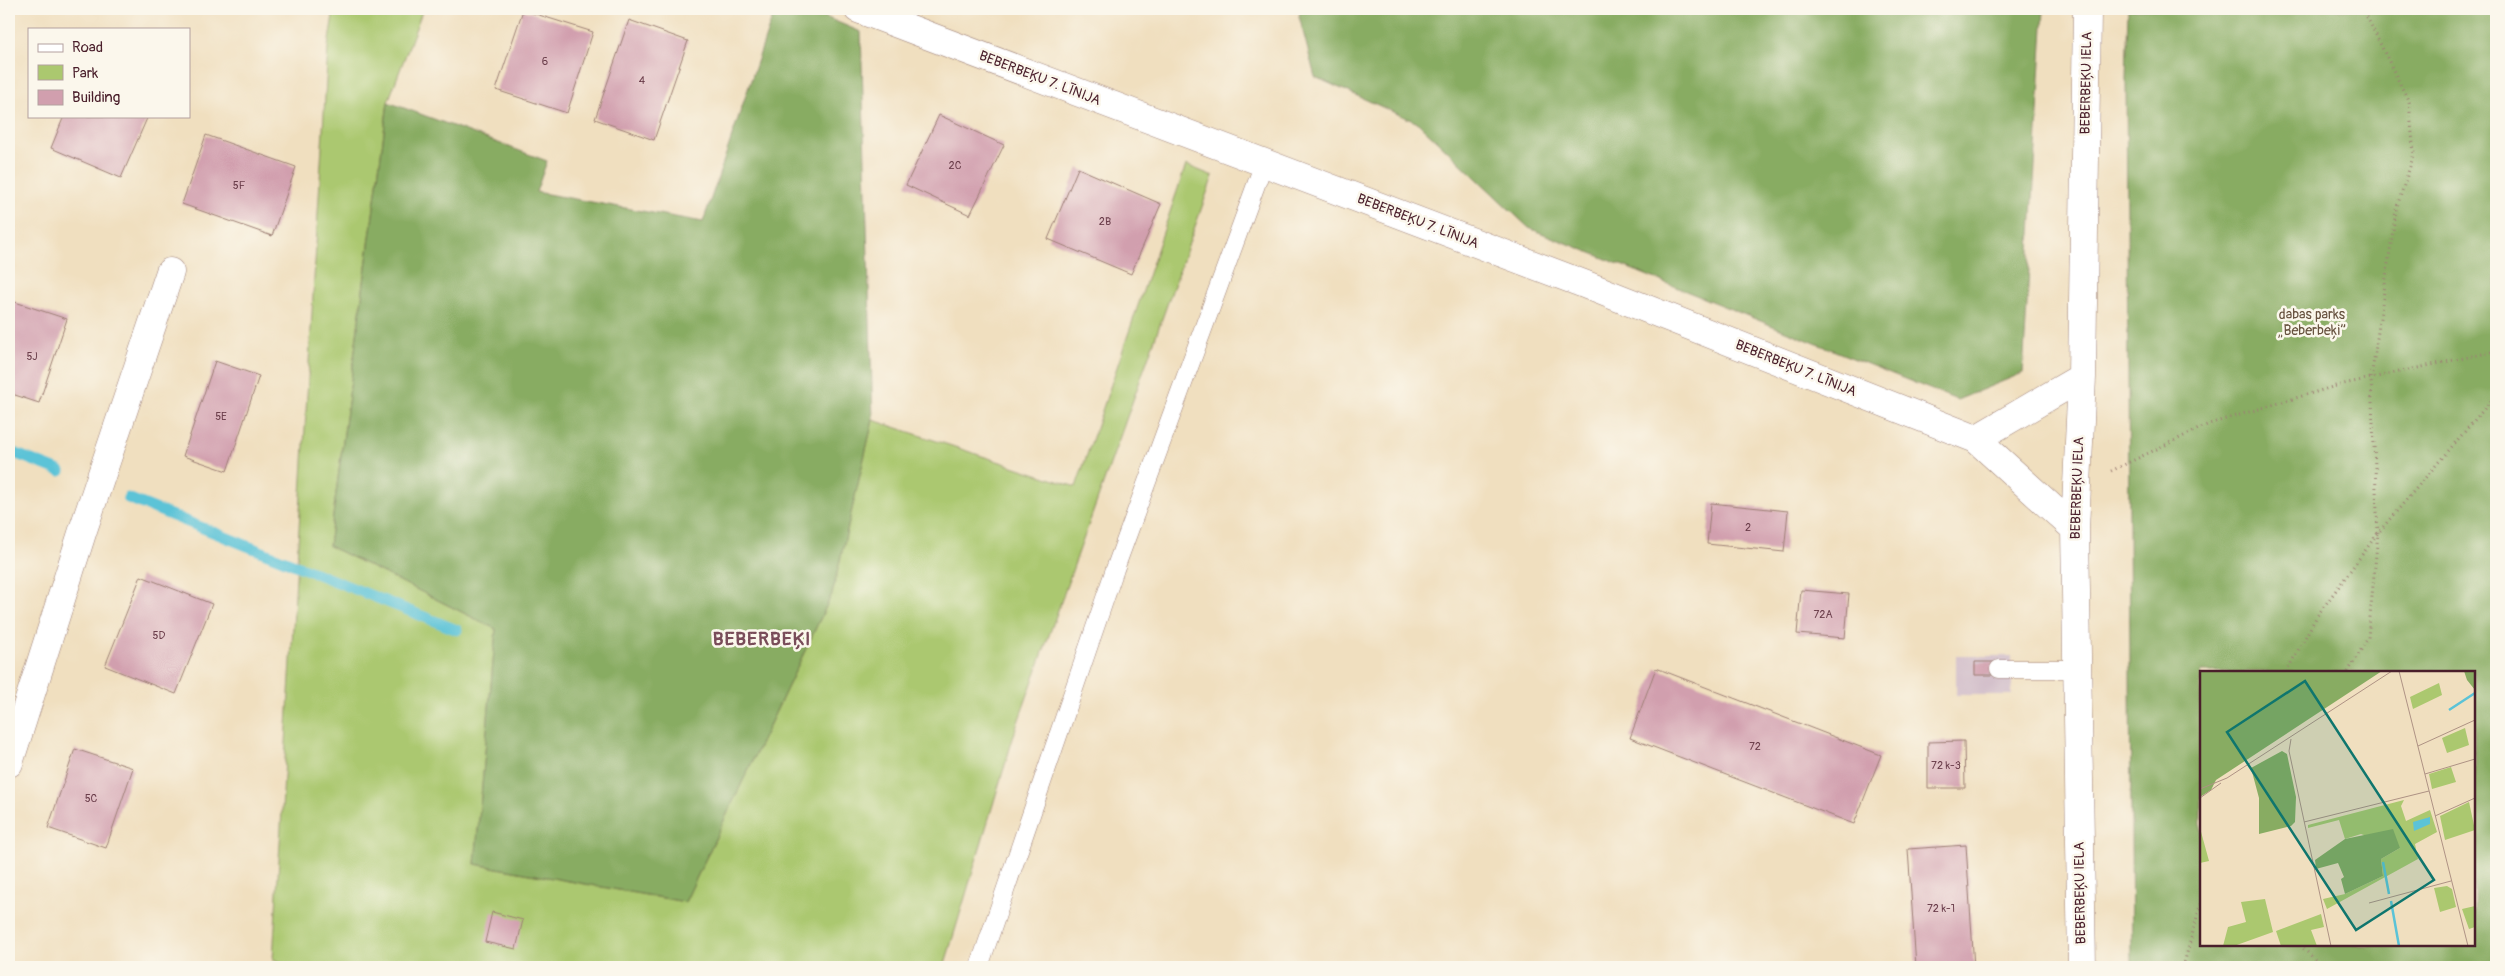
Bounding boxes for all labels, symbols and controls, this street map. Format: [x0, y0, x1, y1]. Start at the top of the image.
legend [28, 28, 190, 118]
street label: BEBERBEĶU IELA [2077, 32, 2095, 134]
text: Road [72, 38, 103, 57]
street label: BEBERBEĶU 7. LĪNIJA [977, 47, 1103, 109]
house number: 6 [542, 55, 548, 68]
text: Park [72, 64, 99, 83]
house number: 4 [639, 74, 646, 87]
text: Building [72, 88, 120, 107]
house number: 2C [949, 159, 962, 172]
house number: 5F [233, 179, 246, 192]
street label: BEBERBEĶU 7. LĪNIJA [1355, 190, 1481, 252]
house number: 2B [1099, 215, 1111, 228]
park label: dabas parks „Beberbeķi” [2278, 306, 2346, 340]
street label: BEBERBEĶU 7. LĪNIJA [1733, 336, 1859, 400]
house number: 5J [26, 350, 38, 363]
house number: 5E [215, 410, 227, 423]
street label: BEBERBEĶU IELA [2067, 436, 2087, 540]
house number: 2 [1745, 521, 1751, 534]
house number: 72A [1813, 608, 1833, 621]
district label: BEBERBEĶI [713, 627, 811, 651]
house number: 5D [153, 629, 166, 642]
inset map [2200, 671, 2475, 946]
house number: 72 [1749, 740, 1761, 753]
house number: 72 k-3 [1931, 759, 1961, 772]
house number: 5C [85, 792, 98, 805]
street label: BEBERBEĶU IELA [2071, 842, 2089, 944]
house number: 72 k-1 [1927, 902, 1955, 915]

